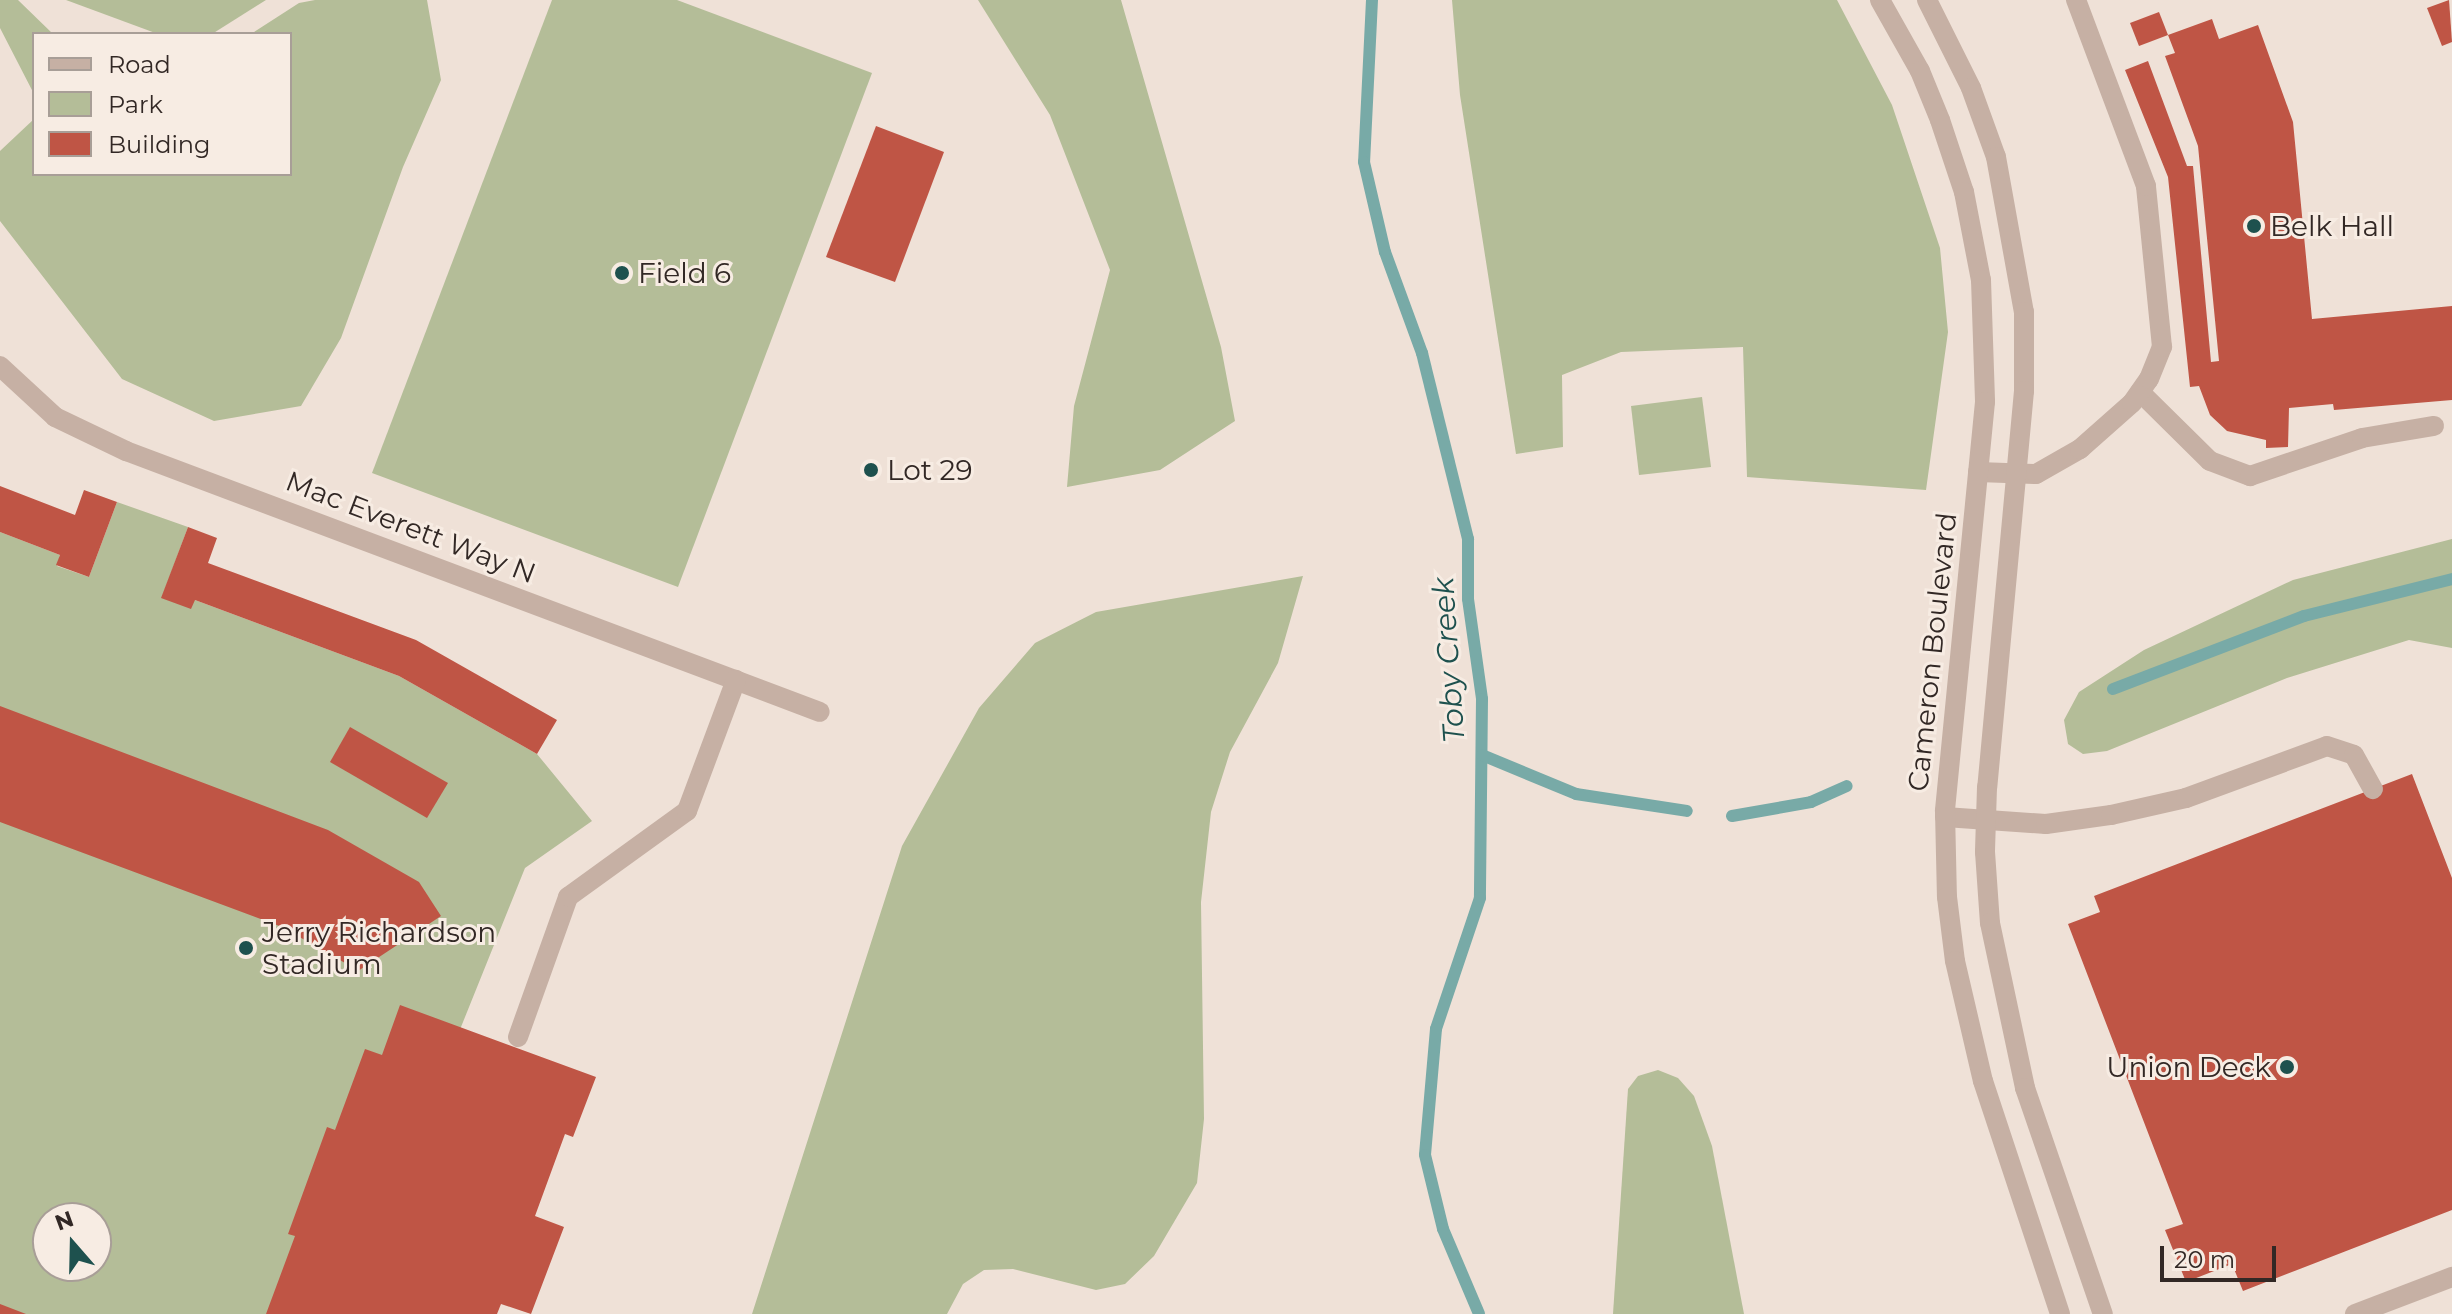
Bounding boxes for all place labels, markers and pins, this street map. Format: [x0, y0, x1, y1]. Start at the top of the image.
place label: Belk Hall [2270, 209, 2394, 243]
marker: Belk Hall [2245, 217, 2263, 235]
place label: Field 6 [638, 256, 731, 290]
marker: Field 6 [613, 264, 631, 282]
place label: Lot 29 [887, 453, 972, 487]
marker: Lot 29 [862, 461, 880, 479]
place label: Jerry Richardson Stadium [262, 915, 496, 981]
marker: Jerry Richardson Stadium [237, 939, 255, 957]
place label: Union Deck [2106, 1050, 2271, 1084]
marker: Union Deck [2278, 1058, 2296, 1076]

